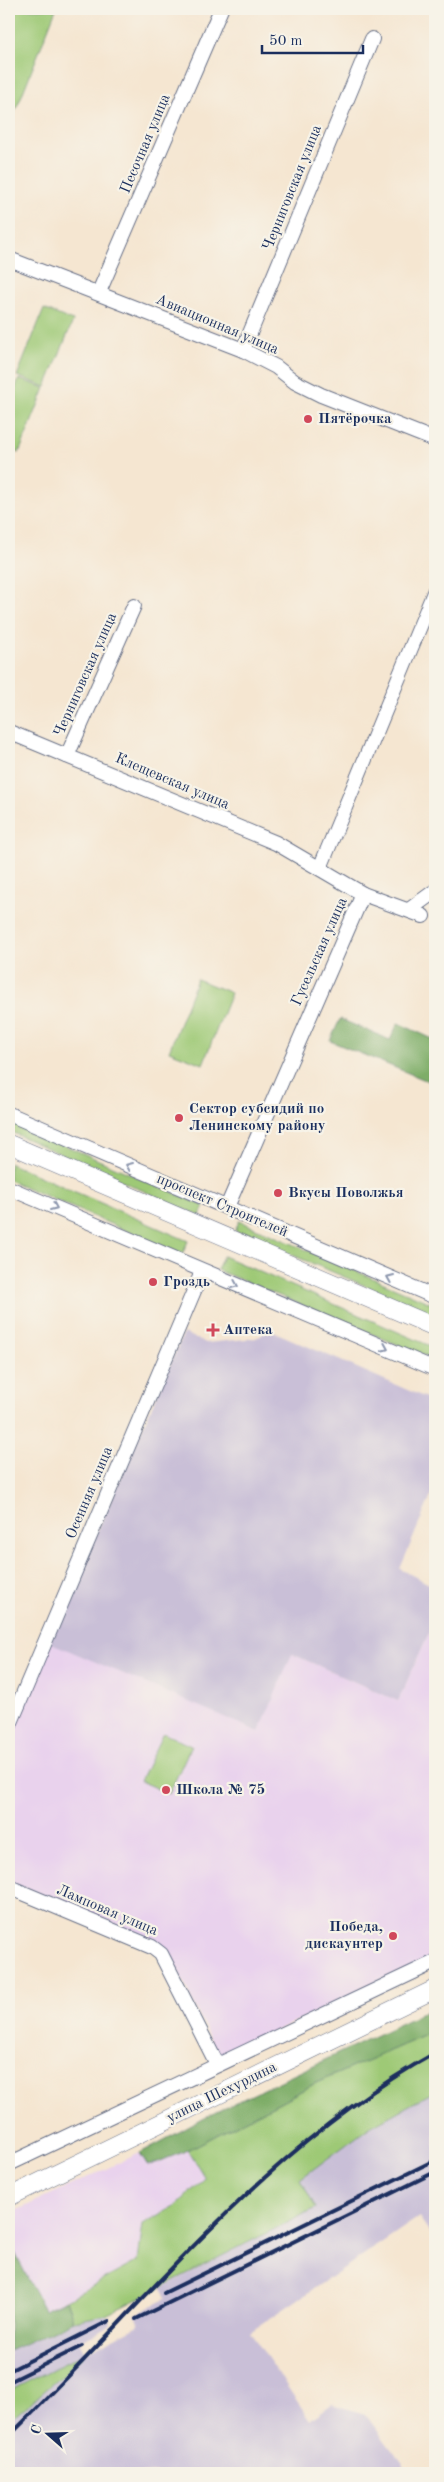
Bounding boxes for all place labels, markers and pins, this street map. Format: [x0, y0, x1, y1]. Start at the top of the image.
place label: Пятёрочка [318, 412, 392, 427]
marker: Пятёрочка [302, 413, 314, 425]
place label: Сектор субсидий по Ленинскому району [189, 1102, 326, 1134]
marker: Сектор субсидий по Ленинскому району [173, 1112, 185, 1124]
place label: Вкусы Поволжья [288, 1186, 404, 1201]
marker: Вкусы Поволжья [272, 1187, 284, 1199]
place label: Гроздь [163, 1275, 210, 1290]
marker: Гроздь [147, 1276, 159, 1288]
place label: Аптека [223, 1323, 273, 1338]
marker: Аптека [207, 1324, 219, 1336]
place label: Школа № 75 [176, 1783, 265, 1798]
marker: Школа № 75 [160, 1784, 172, 1796]
place label: Победа, дискаунтер [305, 1920, 383, 1952]
marker: Победа, дискаунтер [387, 1930, 399, 1942]

